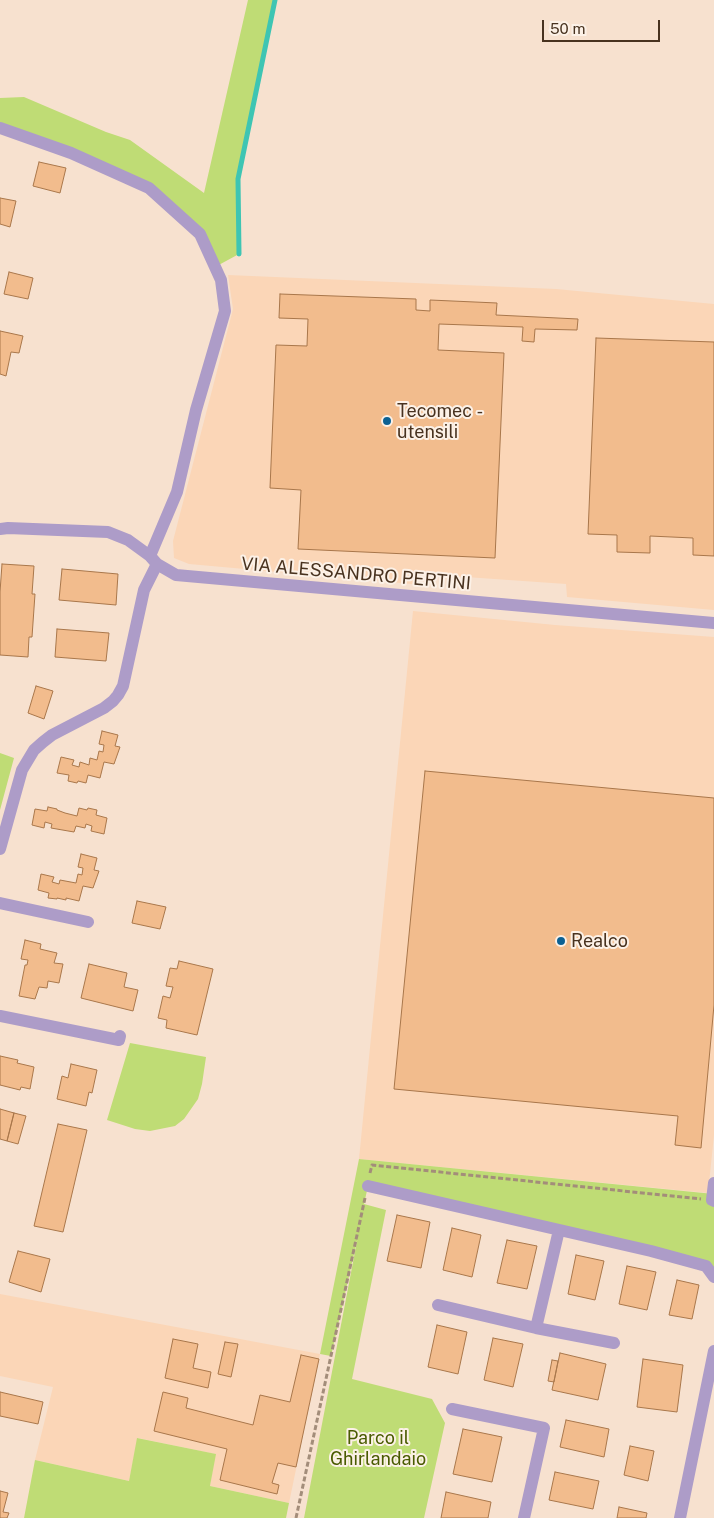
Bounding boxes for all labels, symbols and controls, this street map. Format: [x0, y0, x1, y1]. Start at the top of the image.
scale bar [544, 10, 662, 42]
text: 50 m [550, 20, 585, 37]
place label: Tecomec - utensili [397, 400, 483, 442]
marker: Tecomec - utensili [381, 415, 393, 427]
street label: VIA ALESSANDRO PERTINI [240, 553, 472, 595]
place label: Realco [571, 930, 628, 952]
marker: Realco [555, 935, 567, 947]
park label: Parco il Ghirlandaio [330, 1427, 426, 1470]

